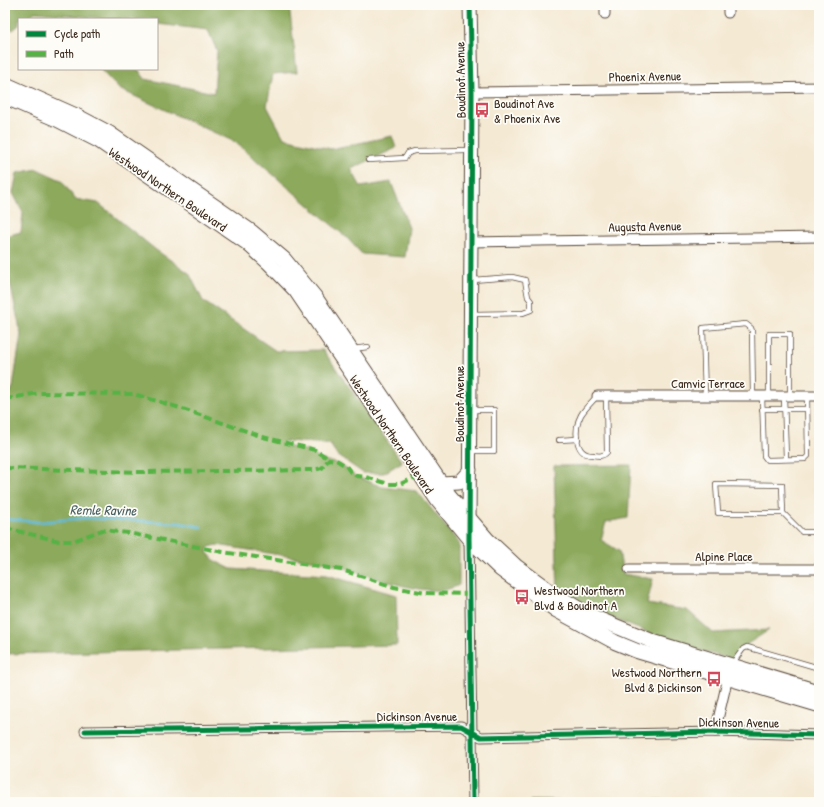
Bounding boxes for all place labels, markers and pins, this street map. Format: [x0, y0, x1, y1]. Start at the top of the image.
place label: Boudinot Ave & Phoenix Ave [494, 94, 560, 127]
bus stop icon: Boudinot Ave & Phoenix Ave [473, 101, 491, 119]
place label: Westwood Northern Blvd & Boudinot A [534, 581, 624, 614]
bus stop icon: Westwood Northern Blvd & Boudinot A [513, 588, 531, 606]
place label: Westwood Northern Blvd & Dickinson [612, 663, 702, 696]
bus stop icon: Westwood Northern Blvd & Dickinson [705, 670, 723, 688]

